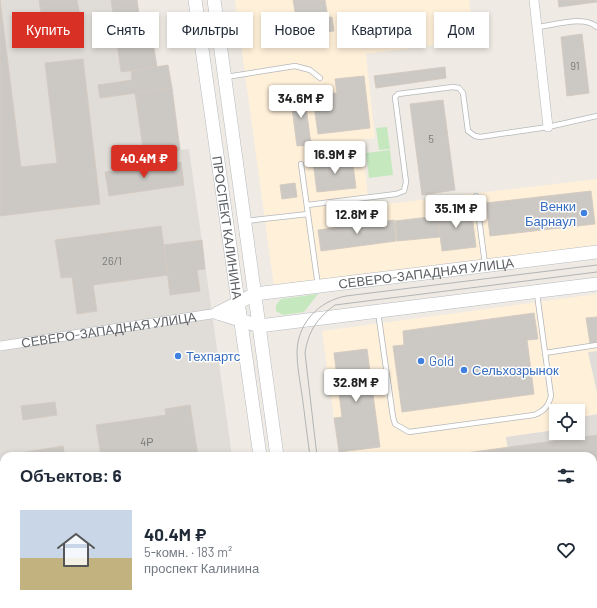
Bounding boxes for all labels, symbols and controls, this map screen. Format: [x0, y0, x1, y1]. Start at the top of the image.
chip: Купить [12, 12, 84, 48]
chip: Снять [92, 12, 159, 48]
chip: Фильтры [167, 12, 253, 48]
chip: Новое [261, 12, 329, 48]
chip: Квартира [337, 12, 426, 48]
chip: Дом [434, 12, 489, 48]
house number: 91 [570, 59, 580, 72]
pin: 34.6M ₽ [264, 85, 338, 119]
text: 34.6M ₽ [278, 90, 324, 106]
house number: 5 [428, 132, 434, 145]
pin: 16.9M ₽ [298, 141, 372, 175]
pin: 40.4M ₽ [107, 145, 181, 179]
text: 16.9M ₽ [313, 146, 357, 162]
text: 40.4M ₽ [120, 150, 168, 166]
street label: ПРОСПЕКТ КАЛИНИНА [209, 155, 246, 301]
pin: 35.1M ₽ [419, 195, 493, 229]
place label: Венки Барнаул [525, 198, 576, 229]
text: 35.1M ₽ [434, 200, 478, 216]
pin: 12.8M ₽ [320, 201, 394, 235]
text: 12.8M ₽ [335, 206, 379, 222]
marker: Венки Барнаул [579, 208, 589, 218]
house number: 26/1 [102, 254, 122, 267]
street label: СЕВЕРО-ЗАПАДНАЯ УЛИЦА [337, 254, 515, 292]
street label: СЕВЕРО-ЗАПАДНАЯ УЛИЦА [20, 308, 198, 351]
place label: Техпартс [186, 348, 241, 364]
marker: Техпартс [173, 351, 183, 361]
place label: Gold [429, 353, 454, 369]
marker: Gold [416, 356, 426, 366]
place label: Сельхозрынок [472, 362, 559, 378]
marker: Сельхозрынок [459, 365, 469, 375]
pin: 32.8M ₽ [319, 369, 393, 403]
text: 32.8M ₽ [333, 374, 379, 390]
map controls [549, 404, 585, 440]
button: locate [549, 404, 585, 440]
house number: 4Р [140, 435, 154, 448]
text: Объектов: 6 [20, 465, 122, 485]
icon: filters [555, 465, 577, 487]
text: 40.4M ₽ [144, 524, 206, 544]
icon: home [52, 526, 100, 574]
icon: heart [555, 539, 577, 561]
text: 5-комн. · 183 m² [144, 544, 232, 560]
text: проспект Калинина [144, 560, 259, 576]

